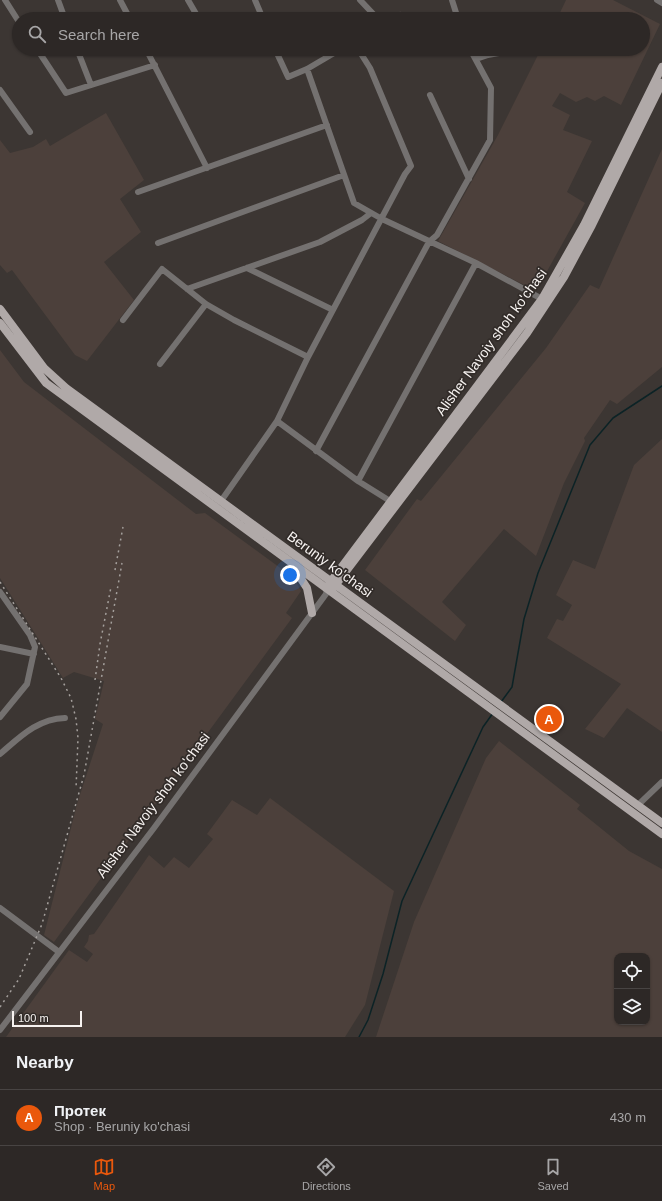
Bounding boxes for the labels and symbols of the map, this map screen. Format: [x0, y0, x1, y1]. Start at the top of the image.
street label: Alisher Navoiy shoh ko'chasi [432, 265, 550, 419]
street label: Beruniy ko'chasi [284, 528, 376, 600]
your location [280, 565, 300, 585]
pin: A [536, 704, 562, 734]
street label: Alisher Navoiy shoh ko'chasi [93, 729, 213, 881]
scale bar [12, 1009, 82, 1028]

